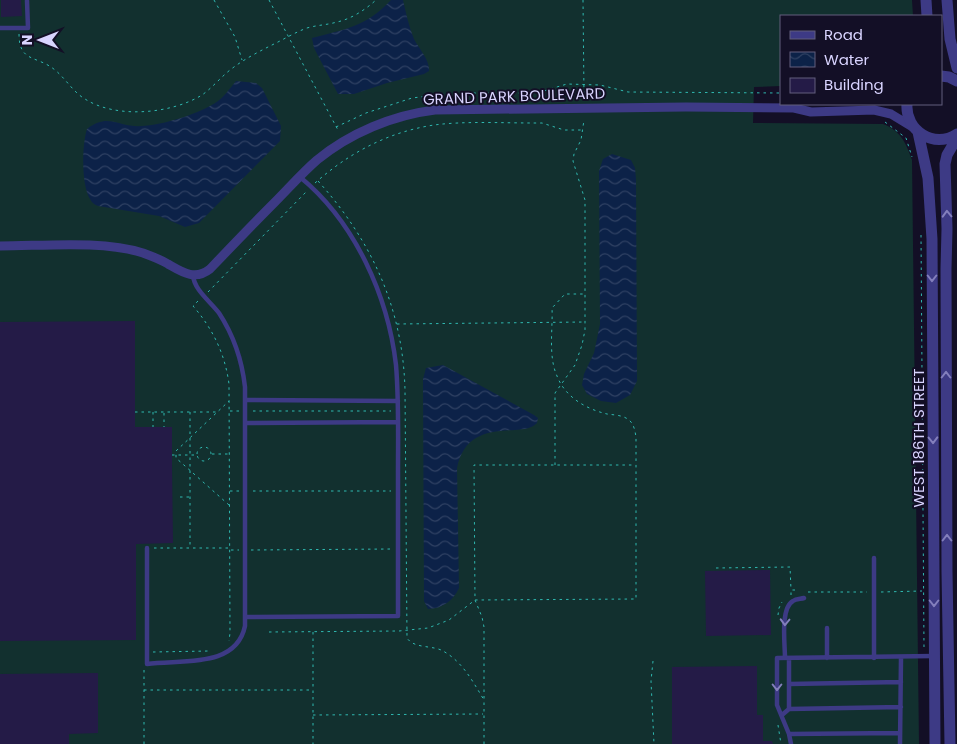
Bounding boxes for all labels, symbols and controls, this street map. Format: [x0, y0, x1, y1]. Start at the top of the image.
north arrow [15, 15, 65, 65]
legend [780, 15, 942, 105]
text: Road [824, 24, 863, 45]
text: N [17, 35, 37, 45]
text: Water [824, 49, 870, 70]
text: Building [824, 74, 884, 95]
street label: GRAND PARK BOULEVARD [423, 82, 605, 110]
one-way arrow [942, 210, 952, 218]
one-way arrow [927, 274, 937, 282]
street label: WEST 186TH STREET [908, 368, 929, 508]
one-way arrow [941, 371, 951, 379]
one-way arrow [928, 436, 938, 444]
one-way arrow [942, 534, 952, 542]
one-way arrow [929, 599, 939, 607]
one-way arrow [780, 618, 790, 626]
one-way arrow [772, 684, 782, 692]

